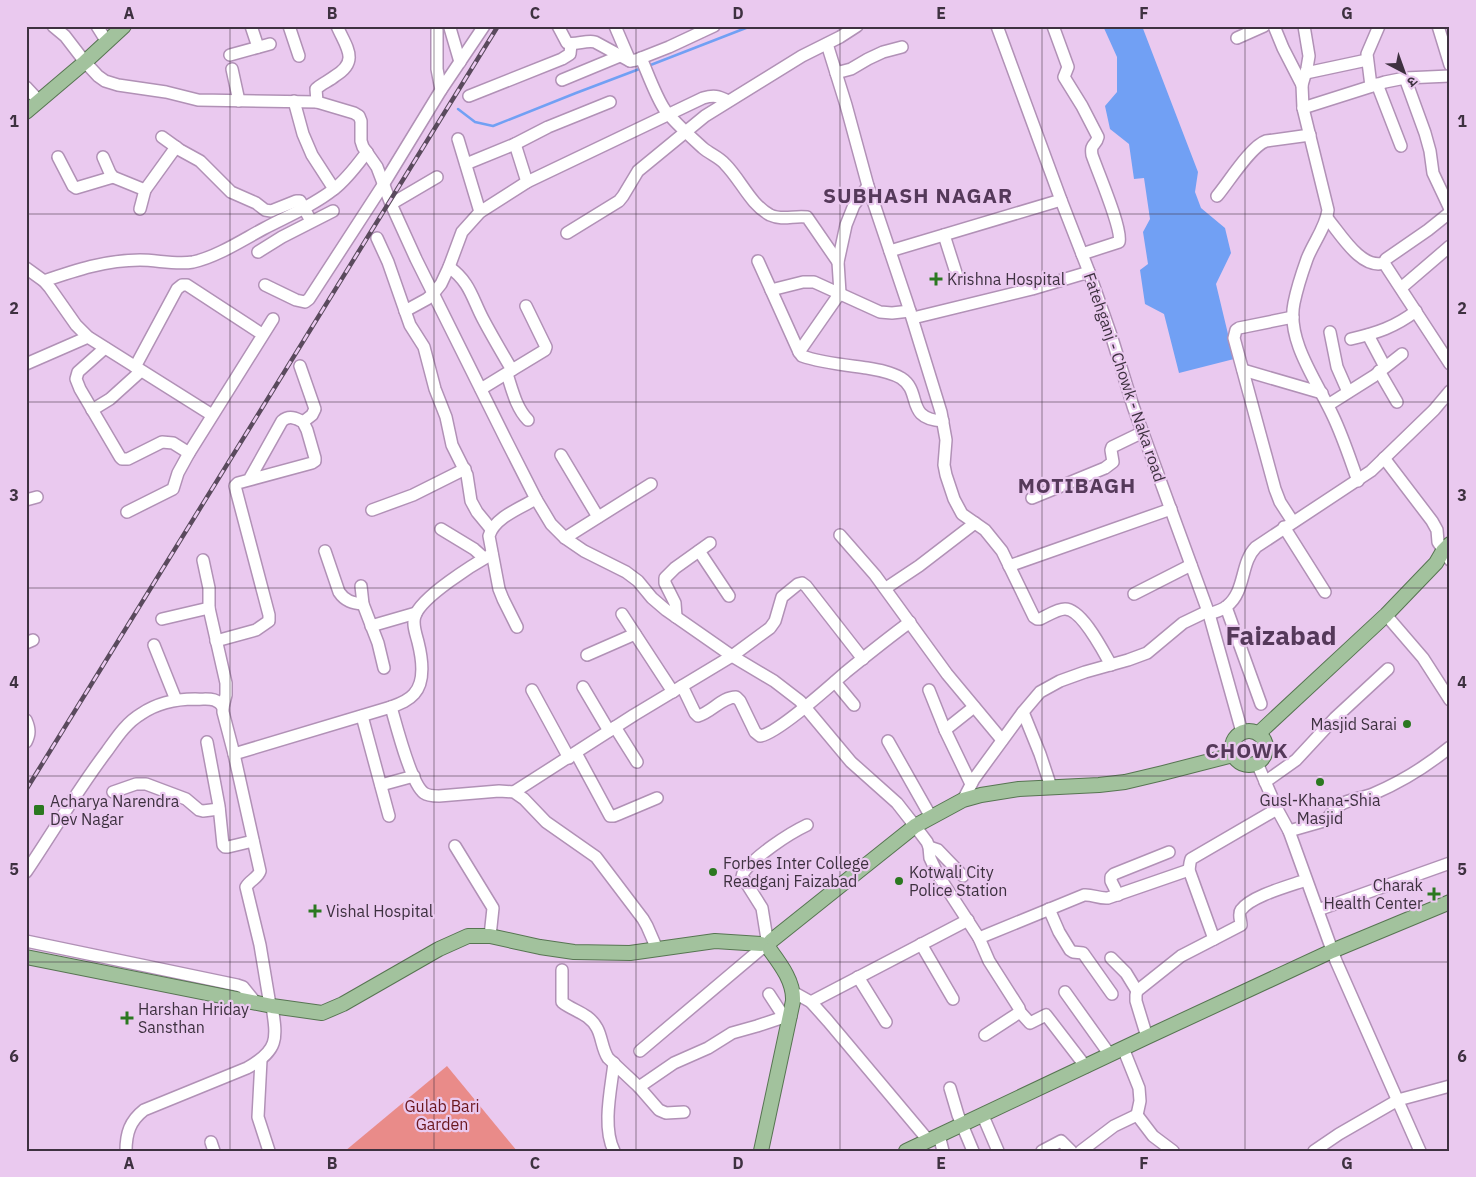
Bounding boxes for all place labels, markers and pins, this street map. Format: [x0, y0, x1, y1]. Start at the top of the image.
place label: Krishna Hospital [947, 269, 1065, 289]
marker: Krishna Hospital [929, 272, 943, 286]
place label: Masjid Sarai [1310, 714, 1397, 734]
marker: Masjid Sarai [1401, 718, 1413, 730]
marker: Gusl-Khana-Shia Masjid [1314, 776, 1326, 788]
place label: Gusl-Khana-Shia Masjid [1260, 790, 1381, 828]
place label: Acharya Narendra Dev Nagar [50, 791, 180, 829]
marker: Acharya Narendra Dev Nagar [32, 803, 46, 817]
place label: Forbes Inter College Readganj Faizabad [723, 853, 869, 891]
place label: Kotwali City Police Station [909, 862, 1007, 900]
marker: Forbes Inter College Readganj Faizabad [707, 866, 719, 878]
marker: Kotwali City Police Station [893, 875, 905, 887]
place label: Charak Health Center [1324, 875, 1424, 913]
marker: Charak Health Center [1427, 887, 1441, 901]
place label: Vishal Hospital [326, 901, 433, 921]
marker: Vishal Hospital [308, 904, 322, 918]
place label: Harshan Hriday Sansthan [138, 999, 249, 1037]
marker: Harshan Hriday Sansthan [120, 1011, 134, 1025]

